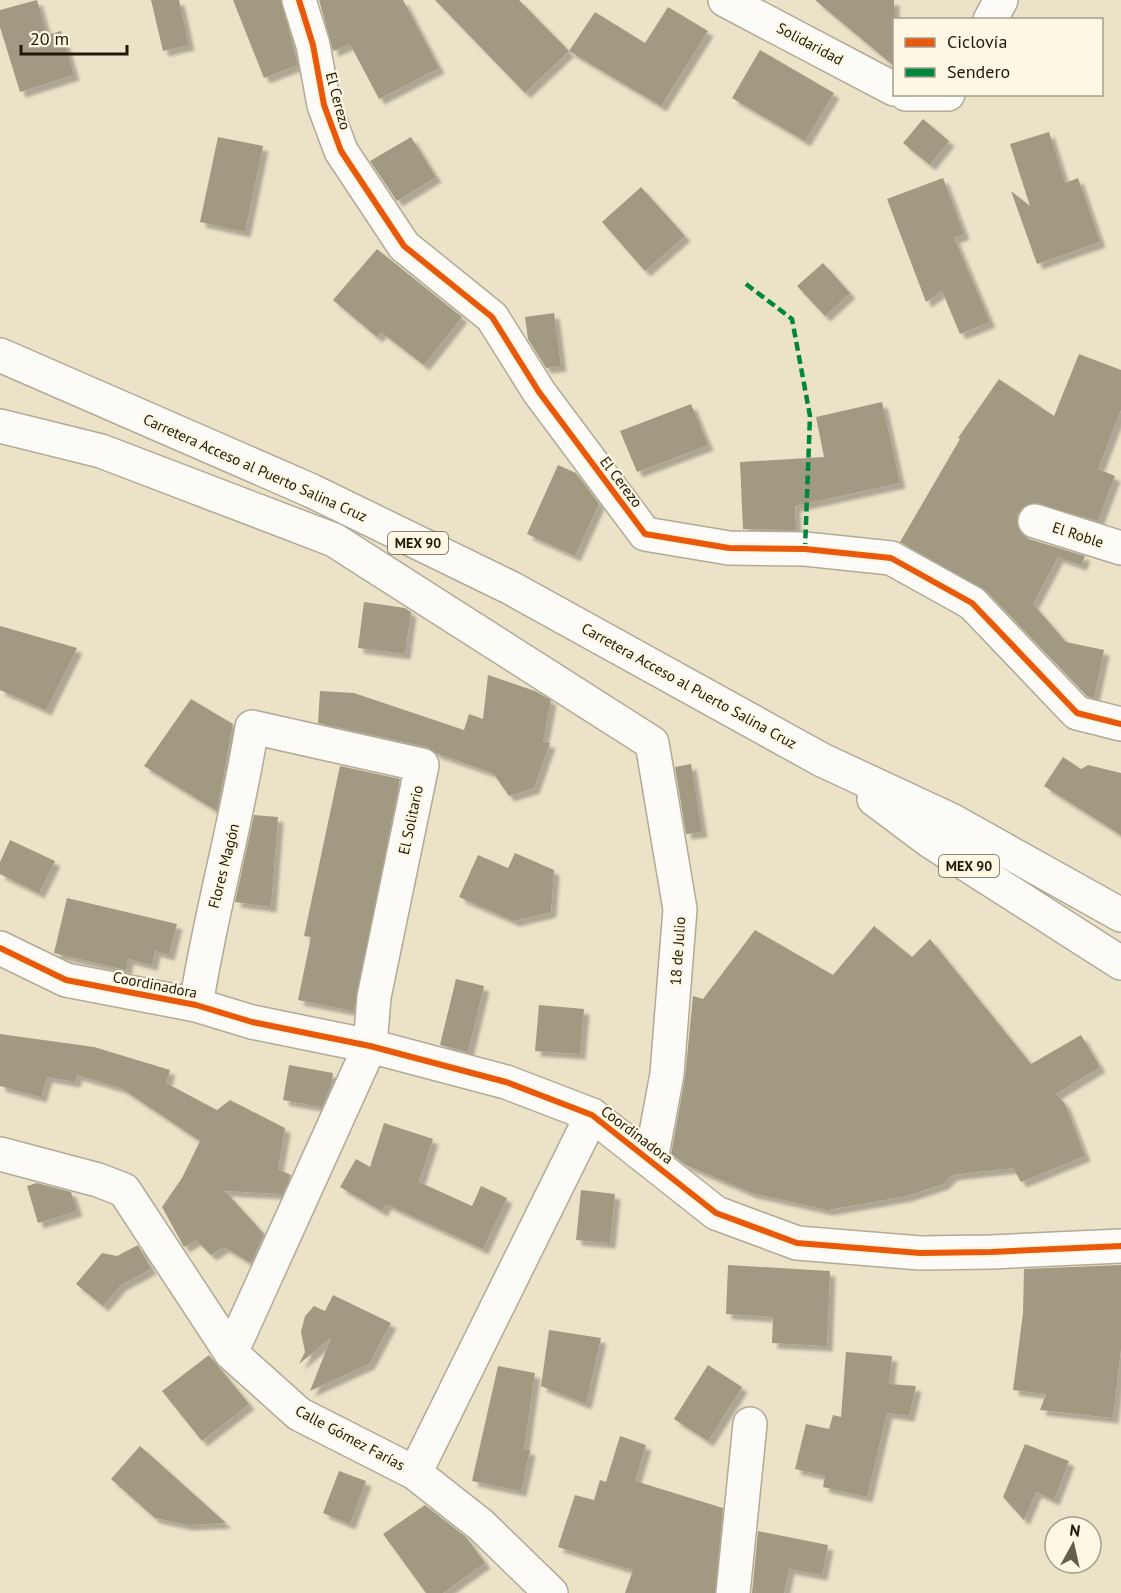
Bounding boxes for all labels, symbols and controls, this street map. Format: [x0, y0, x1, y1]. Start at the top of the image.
scale bar [21, 18, 128, 56]
street label: Solidaridad [774, 18, 847, 69]
legend [893, 18, 1103, 96]
text: 20 m [30, 27, 69, 50]
text: Ciclovía [947, 30, 1007, 53]
text: Sendero [947, 60, 1010, 83]
street label: El Cerezo [322, 70, 355, 132]
street label: Carretera Acceso al Puerto Salina Cruz [140, 409, 370, 526]
street label: El Cerezo [596, 452, 647, 511]
street label: El Roble [1050, 517, 1106, 552]
road number: MEX 90 [388, 532, 448, 554]
street label: Carretera Acceso al Puerto Salina Cruz [578, 618, 800, 753]
street label: El Solitario [394, 783, 427, 856]
street label: Flores Magón [204, 821, 243, 910]
road number: MEX 90 [939, 855, 999, 877]
street label: 18 de Julio [666, 916, 689, 986]
street label: Coordinadora [111, 967, 199, 1002]
street label: Coordinadora [597, 1101, 677, 1168]
street label: Calle Gómez Farías [292, 1401, 408, 1474]
north arrow [1043, 1515, 1103, 1575]
text: N [1068, 1520, 1082, 1541]

